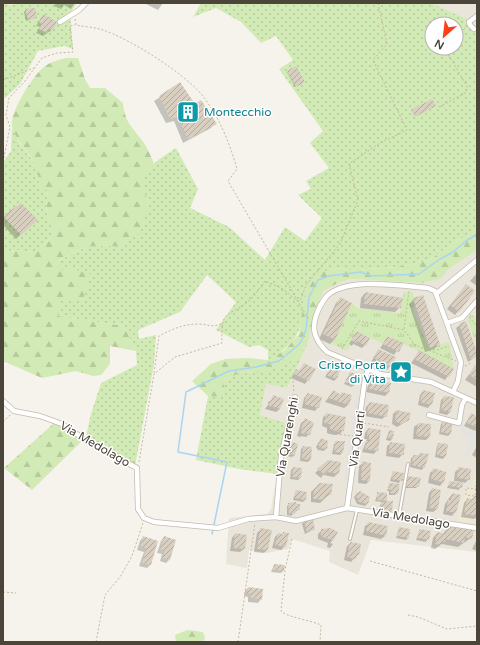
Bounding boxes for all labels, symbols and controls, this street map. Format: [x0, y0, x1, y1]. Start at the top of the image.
north arrow [424, 16, 464, 56]
text: N [433, 37, 446, 52]
building icon: Montecchio [175, 99, 201, 125]
place label: Montecchio [204, 105, 272, 119]
place label: Cristo Porta di Vita [318, 358, 386, 386]
place icon: Cristo Porta di Vita [388, 359, 414, 385]
street label: Via Quarenghi [273, 396, 301, 478]
street label: Via Quarti [346, 410, 368, 468]
street label: Via Medolago [57, 418, 133, 470]
street label: Via Medolago [371, 505, 451, 531]

